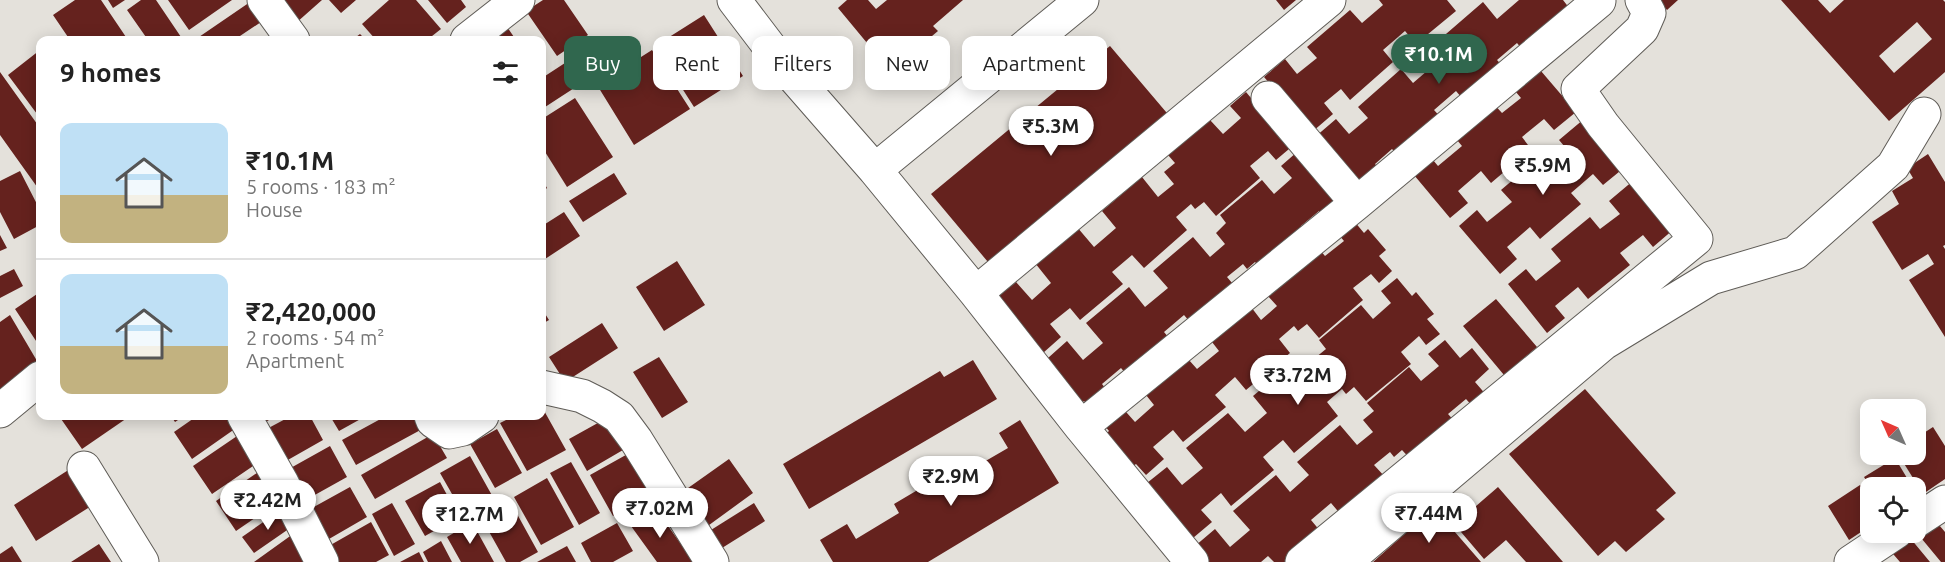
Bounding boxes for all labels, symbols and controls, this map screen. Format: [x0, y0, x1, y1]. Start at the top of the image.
pin: ₹10.1M [1390, 34, 1488, 85]
chip: Buy [564, 36, 641, 90]
chip: Rent [653, 36, 740, 90]
chip: Filters [752, 36, 853, 90]
chip: New [865, 36, 950, 90]
chip: Apartment [962, 36, 1107, 90]
text: ₹10.1M [1405, 42, 1473, 65]
icon: filters [489, 56, 522, 89]
text: 9 homes [60, 58, 161, 87]
pin: ₹5.3M [1009, 106, 1093, 157]
text: ₹5.3M [1023, 114, 1079, 137]
pin: ₹5.9M [1501, 145, 1585, 196]
text: ₹10.1M [246, 146, 334, 175]
icon: home [108, 147, 180, 219]
text: ₹5.9M [1515, 153, 1571, 176]
text: 5 rooms · 183 m² [246, 175, 396, 198]
text: House [246, 198, 303, 221]
text: ₹2,420,000 [246, 297, 376, 326]
icon: home [108, 298, 180, 370]
text: 2 rooms · 54 m² [246, 326, 384, 349]
text: Apartment [246, 349, 344, 372]
pin: ₹3.72M [1249, 355, 1347, 406]
text: ₹3.72M [1264, 363, 1332, 386]
north arrow [1860, 399, 1926, 465]
map controls [1860, 399, 1926, 543]
pin: ₹2.9M [909, 456, 993, 507]
text: ₹2.9M [923, 464, 979, 487]
button: locate [1860, 477, 1926, 543]
pin: ₹2.42M [219, 480, 317, 531]
text: ₹2.42M [234, 488, 302, 511]
pin: ₹7.02M [611, 488, 709, 539]
pin: ₹7.44M [1380, 493, 1478, 544]
pin: ₹12.7M [421, 494, 519, 545]
text: ₹7.02M [626, 496, 694, 519]
text: ₹7.44M [1395, 501, 1463, 524]
text: ₹12.7M [436, 502, 504, 525]

